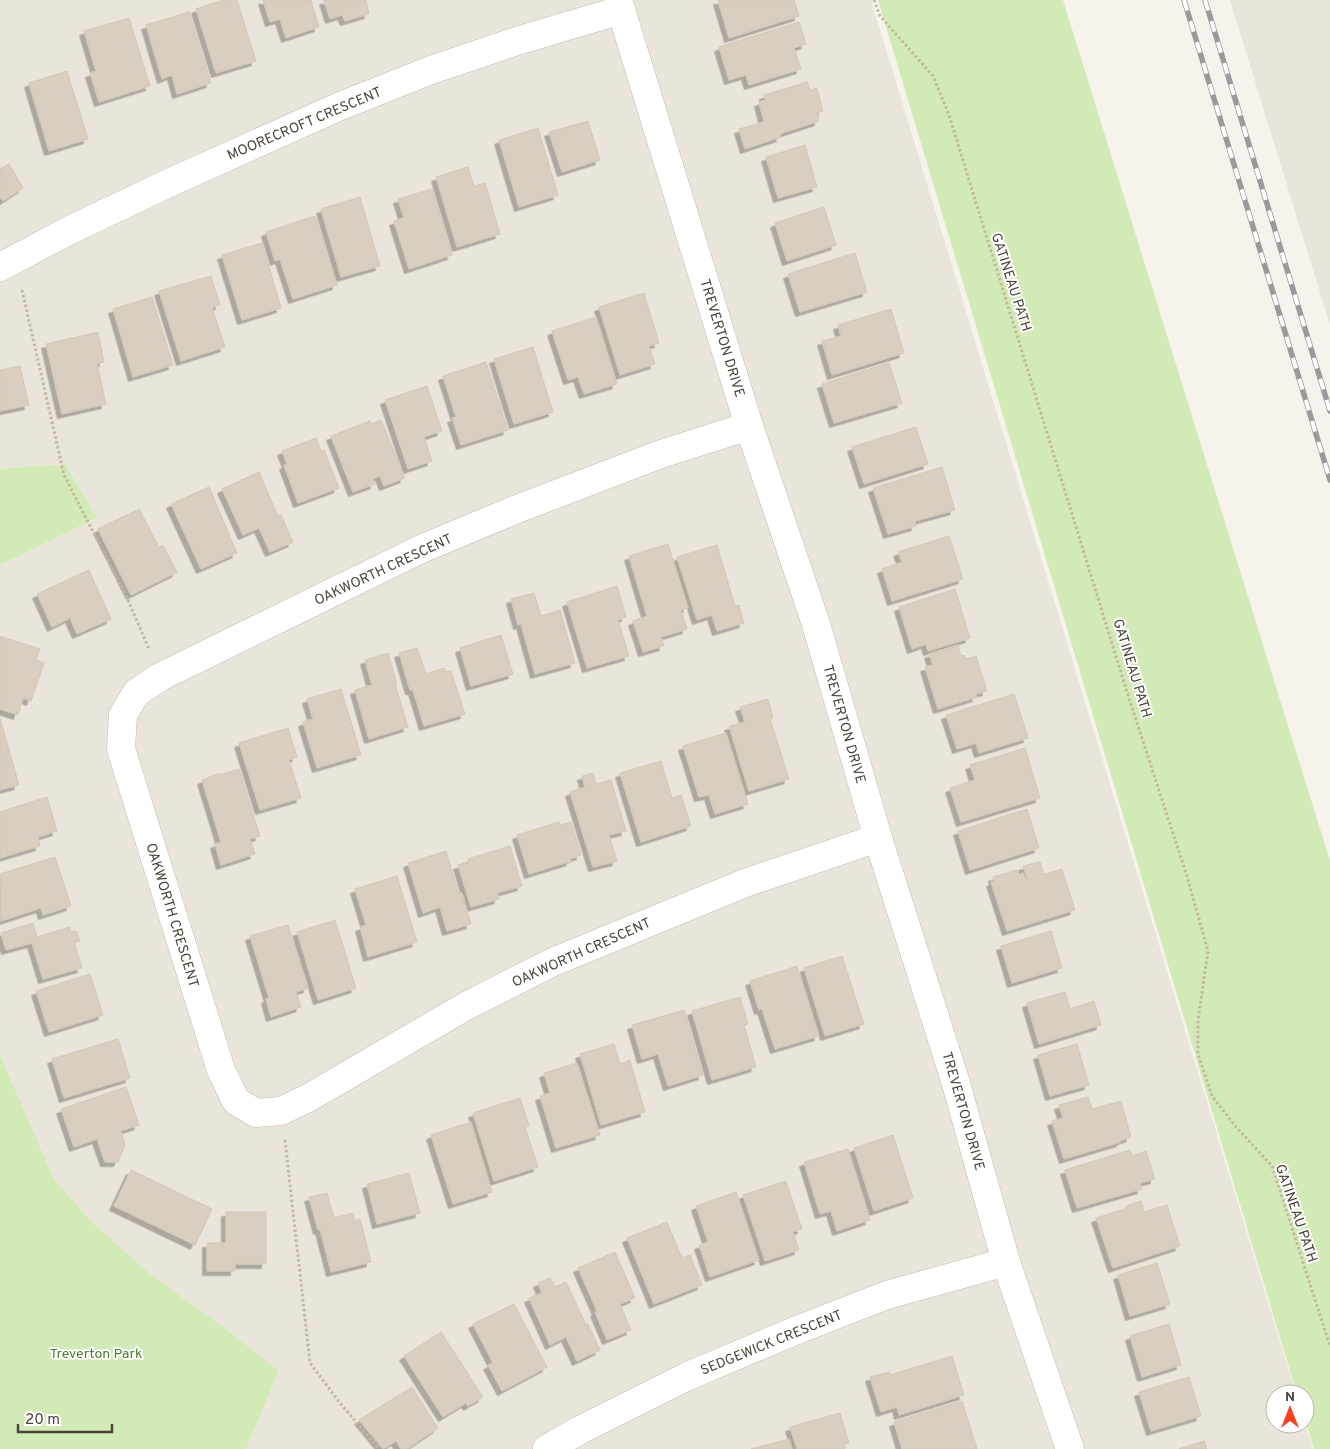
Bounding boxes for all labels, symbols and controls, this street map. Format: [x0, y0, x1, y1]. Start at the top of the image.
street label: MOORECROFT CRESCENT [225, 84, 384, 165]
street label: GATINEAU PATH [987, 231, 1035, 334]
street label: TREVERTON DRIVE [696, 277, 748, 400]
street label: OAKWORTH CRESCENT [312, 531, 455, 610]
street label: GATINEAU PATH [1108, 617, 1155, 720]
street label: TREVERTON DRIVE [818, 663, 869, 786]
street label: OAKWORTH CRESCENT [141, 841, 202, 990]
street label: OAKWORTH CRESCENT [510, 915, 654, 992]
street label: TREVERTON DRIVE [937, 1050, 988, 1173]
street label: GATINEAU PATH [1271, 1162, 1320, 1265]
street label: SEDGEWICK CRESCENT [698, 1307, 845, 1380]
park label: Treverton Park [50, 1346, 142, 1363]
north arrow [1265, 1384, 1315, 1434]
text: N [1285, 1389, 1295, 1406]
scale bar [18, 1402, 111, 1434]
text: 20 m [25, 1411, 60, 1430]

